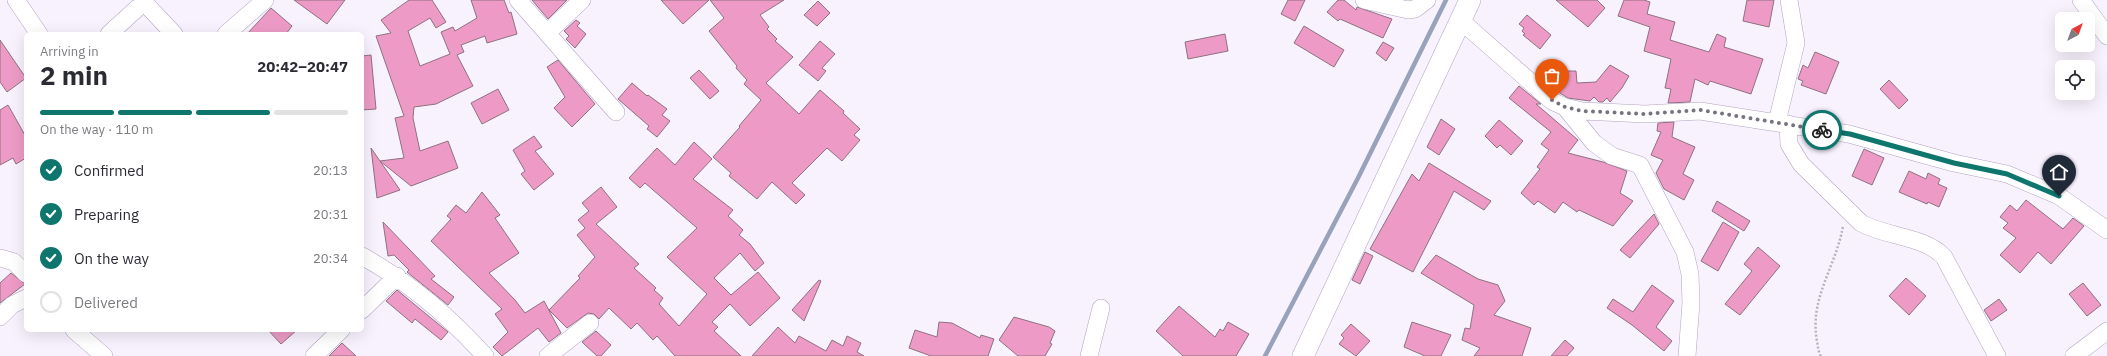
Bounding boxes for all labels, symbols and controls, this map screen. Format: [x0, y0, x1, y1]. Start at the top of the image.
north arrow [2055, 12, 2095, 52]
map controls [2055, 12, 2095, 100]
text: Arriving in [40, 43, 99, 60]
text: 20:42–20:47 [257, 57, 348, 76]
text: 2 min [40, 58, 108, 92]
pin [1535, 59, 1569, 100]
button: locate [2055, 60, 2095, 100]
icon: bag [1541, 65, 1563, 87]
courier [1802, 110, 1842, 150]
icon: bike [1811, 119, 1833, 141]
text: On the way · 110 m [40, 121, 153, 138]
pin [2042, 155, 2076, 196]
icon: check [40, 159, 62, 181]
text: Confirmed [74, 161, 144, 180]
icon: home [2048, 161, 2070, 183]
text: 20:13 [313, 162, 348, 179]
icon: check [40, 203, 62, 225]
text: Preparing [74, 205, 139, 224]
text: 20:31 [313, 206, 348, 223]
icon: check [40, 247, 62, 269]
text: On the way [74, 249, 149, 268]
text: 20:34 [313, 250, 348, 267]
text: Delivered [74, 293, 138, 312]

